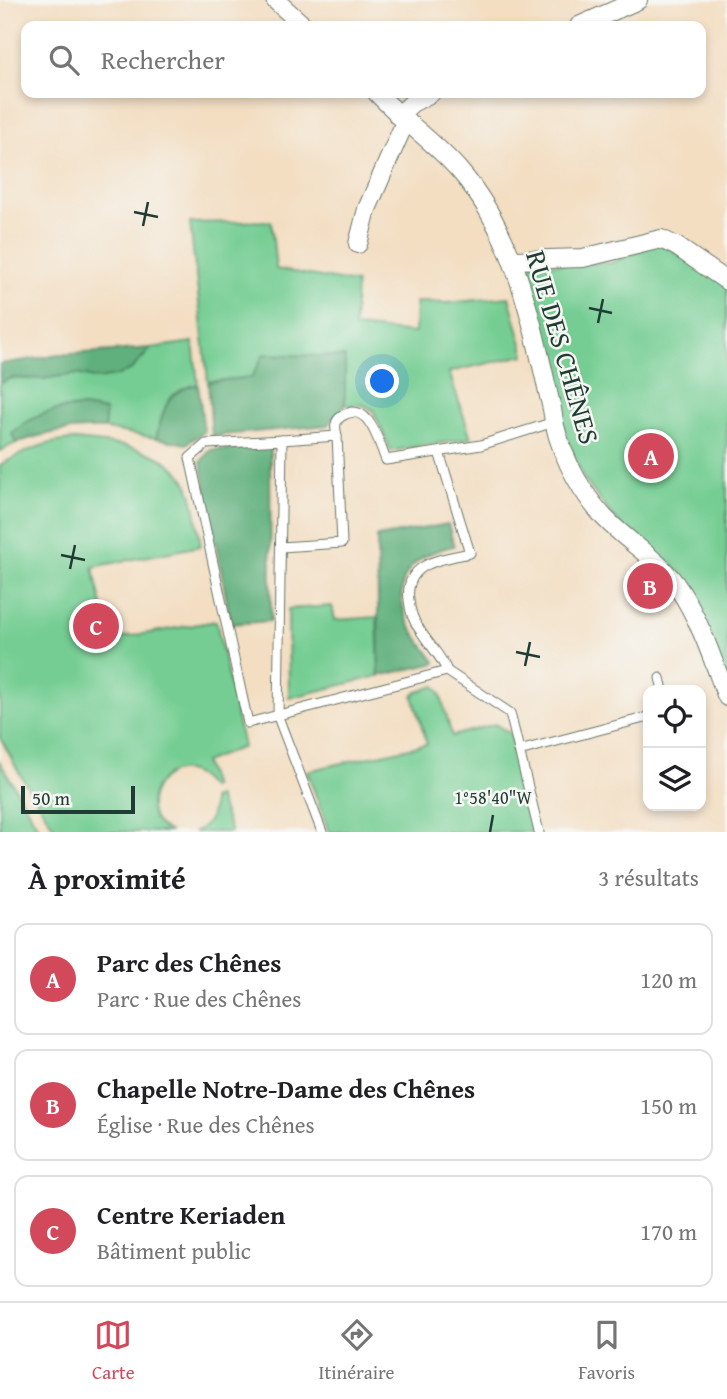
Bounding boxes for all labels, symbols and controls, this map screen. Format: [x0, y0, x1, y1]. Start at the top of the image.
search box [21, 21, 706, 98]
text: Rechercher [101, 40, 225, 79]
icon: search [45, 41, 83, 79]
street label: RUE DES CHÊNES [516, 245, 611, 449]
your location [365, 364, 399, 398]
pin: A [628, 430, 674, 482]
pin: B [627, 560, 673, 612]
pin: C [73, 600, 119, 652]
map controls [643, 685, 706, 811]
button: locate [643, 685, 706, 748]
button: layers [643, 748, 706, 811]
scale bar [21, 783, 135, 815]
text: 50 m [32, 784, 70, 812]
text: 1°58'40"W [454, 784, 533, 811]
text: À proximité [28, 856, 186, 900]
text: 3 résultats [598, 861, 699, 894]
text: Parc des Chênes [97, 943, 281, 982]
text: A [46, 963, 60, 996]
text: 120 m [640, 963, 697, 996]
text: Parc · Rue des Chênes [97, 982, 301, 1015]
text: Chapelle Notre-Dame des Chênes [97, 1069, 475, 1108]
text: B [46, 1089, 60, 1122]
text: 150 m [640, 1089, 697, 1122]
text: Église · Rue des Chênes [97, 1108, 315, 1141]
text: Centre Keriaden [97, 1195, 285, 1234]
text: C [46, 1215, 60, 1248]
text: 170 m [640, 1215, 697, 1248]
text: Bâtiment public [97, 1234, 251, 1267]
tab: Carte [92, 1316, 135, 1386]
tab: Itinéraire [319, 1316, 394, 1386]
tab: Favoris [578, 1316, 635, 1386]

